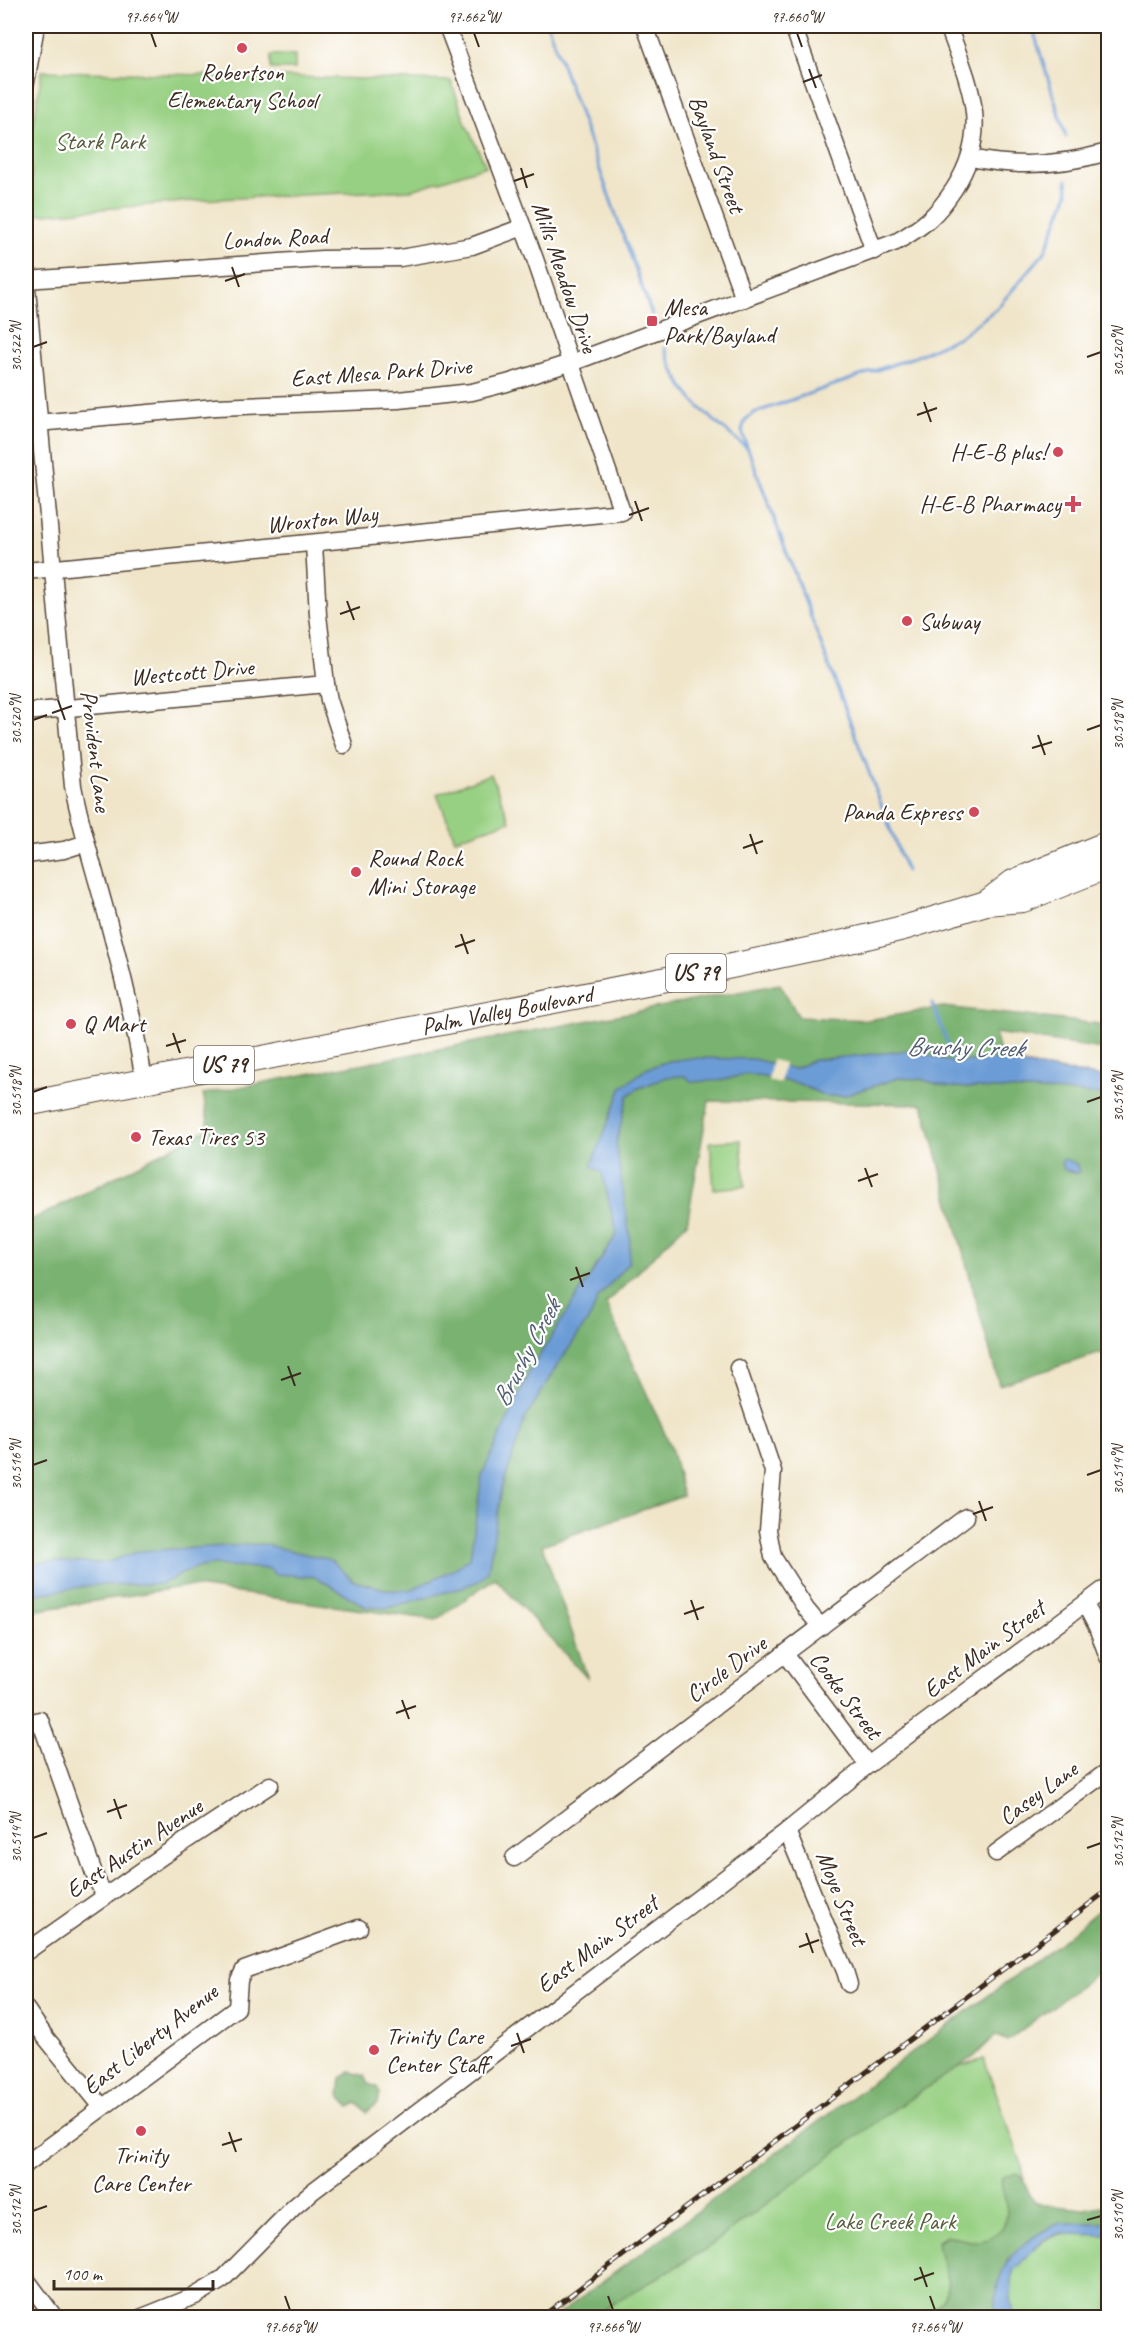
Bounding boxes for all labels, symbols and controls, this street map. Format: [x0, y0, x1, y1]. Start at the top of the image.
text: 97.664°W [125, 8, 180, 27]
text: 97.662°W [448, 8, 503, 27]
text: 97.660°W [771, 8, 826, 27]
marker: Robertson Elementary School [235, 41, 249, 55]
place label: Robertson Elementary School [167, 57, 321, 115]
street label: Bayland Street [682, 91, 753, 218]
park label: Stark Park [55, 126, 148, 156]
street label: Mills Meadow Drive [525, 197, 606, 359]
street label: London Road [222, 220, 332, 256]
place label: Mesa Park/Bayland [664, 292, 778, 350]
marker: Mesa Park/Bayland [645, 314, 659, 328]
text: 30.522°N [7, 319, 26, 372]
text: 30.520°N [1109, 324, 1128, 377]
street label: East Mesa Park Drive [290, 351, 474, 393]
place label: H-E-B plus! [951, 437, 1051, 467]
marker: H-E-B plus! [1051, 445, 1065, 459]
place label: H-E-B Pharmacy [919, 489, 1063, 519]
marker: H-E-B Pharmacy [1066, 497, 1080, 511]
street label: Wroxton Way [265, 498, 381, 540]
place label: Subway [919, 606, 981, 636]
marker: Subway [900, 614, 914, 628]
street label: Westcott Drive [129, 651, 257, 692]
street label: Provident Lane [74, 689, 119, 815]
text: 30.520°N [7, 692, 26, 745]
text: 30.518°N [1109, 697, 1128, 750]
place label: Panda Express [843, 797, 965, 827]
marker: Panda Express [967, 805, 981, 819]
place label: Round Rock Mini Storage [368, 843, 477, 901]
marker: Round Rock Mini Storage [349, 865, 363, 879]
road number: US 79 [666, 954, 726, 992]
street label: Palm Valley Boulevard [419, 978, 599, 1042]
place label: Q Mart [83, 1009, 147, 1039]
marker: Q Mart [64, 1017, 78, 1031]
water label: Brushy Creek [907, 1029, 1029, 1065]
road number: US 79 [194, 1046, 254, 1084]
text: 30.518°N [7, 1064, 26, 1117]
text: 30.516°N [1109, 1069, 1128, 1122]
place label: Texas Tires 53 [148, 1122, 266, 1152]
marker: Texas Tires 53 [129, 1130, 143, 1144]
water label: Brushy Creek [484, 1289, 570, 1412]
text: 30.516°N [7, 1437, 26, 1490]
text: 30.514°N [1109, 1442, 1128, 1495]
street label: East Main Street [917, 1592, 1053, 1705]
street label: Circle Drive [680, 1628, 774, 1709]
street label: Cooke Street [803, 1645, 890, 1747]
street label: Casey Lane [993, 1753, 1085, 1832]
street label: East Austin Avenue [60, 1790, 210, 1905]
text: 30.514°N [7, 1810, 26, 1863]
text: 30.512°N [1109, 1815, 1128, 1868]
street label: Moye Street [810, 1846, 875, 1951]
street label: East Main Street [530, 1887, 666, 2000]
street label: East Liberty Avenue [76, 1975, 226, 2101]
place label: Trinity Care Center Staff [386, 2021, 493, 2079]
marker: Trinity Care Center Staff [367, 2043, 381, 2057]
marker: Trinity Care Center [134, 2124, 148, 2138]
place label: Trinity Care Center [92, 2140, 193, 2198]
text: 30.512°N [7, 2183, 26, 2236]
text: 30.510°N [1109, 2188, 1128, 2241]
park label: Lake Creek Park [825, 2206, 958, 2236]
scale bar [54, 2253, 213, 2291]
text: 100 m [63, 2263, 104, 2285]
text: 97.668°W [264, 2318, 319, 2337]
text: 97.666°W [587, 2318, 642, 2337]
text: 97.664°W [909, 2318, 964, 2337]

